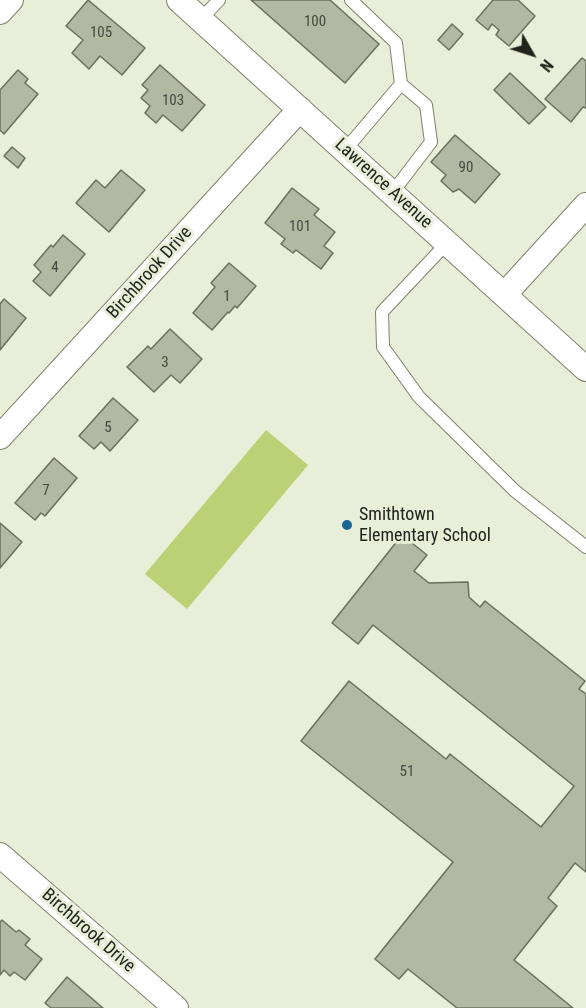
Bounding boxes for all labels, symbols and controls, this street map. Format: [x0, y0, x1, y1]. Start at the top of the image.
house number: 100 [304, 13, 326, 31]
house number: 105 [90, 24, 112, 42]
north arrow [502, 24, 562, 84]
text: N [536, 56, 557, 75]
house number: 103 [162, 92, 184, 110]
street label: Lawrence Avenue [330, 134, 436, 234]
house number: 90 [459, 159, 473, 177]
house number: 101 [289, 218, 311, 236]
street label: Birchbrook Drive [103, 222, 197, 324]
house number: 4 [51, 259, 59, 277]
house number: 1 [223, 288, 231, 306]
house number: 3 [161, 354, 169, 372]
house number: 5 [104, 419, 112, 437]
house number: 7 [42, 482, 50, 500]
place label: Smithtown Elementary School [359, 504, 491, 546]
marker: Smithtown Elementary School [340, 518, 354, 532]
house number: 51 [400, 763, 414, 781]
street label: Birchbrook Drive [37, 885, 139, 977]

